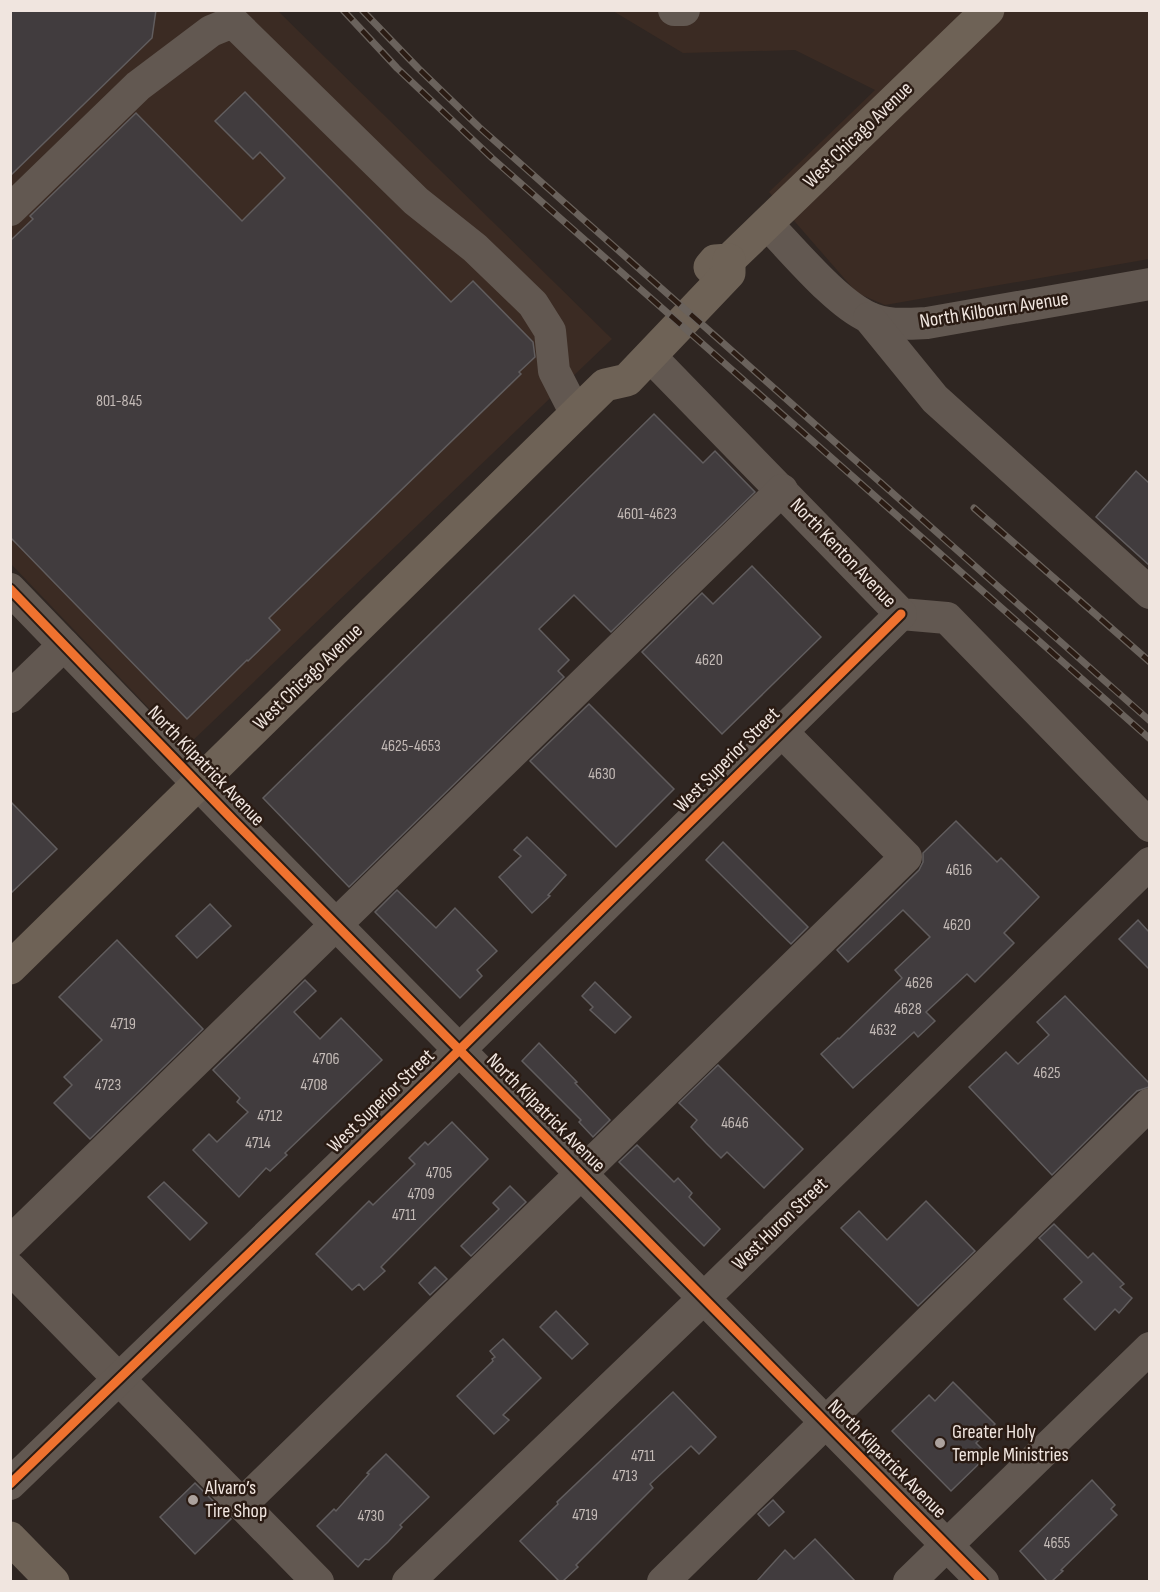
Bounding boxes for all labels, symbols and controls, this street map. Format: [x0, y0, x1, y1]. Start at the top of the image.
street label: West Chicago Avenue [798, 77, 918, 193]
street label: North Kilbourn Avenue [918, 286, 1070, 334]
house number: 801-845 [96, 392, 142, 411]
street label: North Kenton Avenue [785, 493, 901, 613]
house number: 4601-4623 [617, 505, 677, 524]
street label: West Chicago Avenue [248, 619, 368, 735]
house number: 4620 [695, 651, 723, 670]
street label: North Kilpatrick Avenue [142, 701, 270, 831]
street label: West Superior Street [669, 702, 785, 818]
house number: 4625-4653 [381, 737, 441, 756]
house number: 4630 [588, 765, 616, 784]
house number: 4616 [946, 861, 972, 880]
house number: 4620 [943, 916, 971, 935]
house number: 4626 [905, 974, 933, 993]
house number: 4628 [894, 1000, 922, 1019]
house number: 4719 [110, 1015, 136, 1034]
house number: 4632 [869, 1021, 897, 1040]
street label: West Superior Street [323, 1044, 439, 1158]
street label: North Kilpatrick Avenue [482, 1049, 610, 1177]
house number: 4706 [312, 1050, 340, 1069]
house number: 4625 [1034, 1064, 1060, 1083]
house number: 4723 [95, 1076, 121, 1095]
house number: 4708 [300, 1076, 328, 1095]
house number: 4712 [257, 1107, 283, 1126]
house number: 4646 [721, 1114, 749, 1133]
house number: 4714 [245, 1134, 271, 1153]
house number: 4705 [426, 1164, 452, 1183]
street label: West Huron Street [727, 1173, 833, 1275]
house number: 4709 [407, 1185, 435, 1204]
house number: 4711 [392, 1206, 417, 1225]
street label: North Kilpatrick Avenue [823, 1395, 951, 1523]
place label: Greater Holy Temple Ministries [952, 1420, 1069, 1467]
marker: Greater Holy Temple Ministries [933, 1436, 947, 1450]
house number: 4711 [631, 1447, 656, 1466]
house number: 4713 [612, 1467, 638, 1486]
place label: Alvaro’s Tire Shop [204, 1476, 267, 1523]
marker: Alvaro’s Tire Shop [186, 1493, 200, 1507]
house number: 4719 [572, 1506, 598, 1525]
house number: 4730 [358, 1507, 384, 1526]
house number: 4655 [1044, 1534, 1070, 1553]

